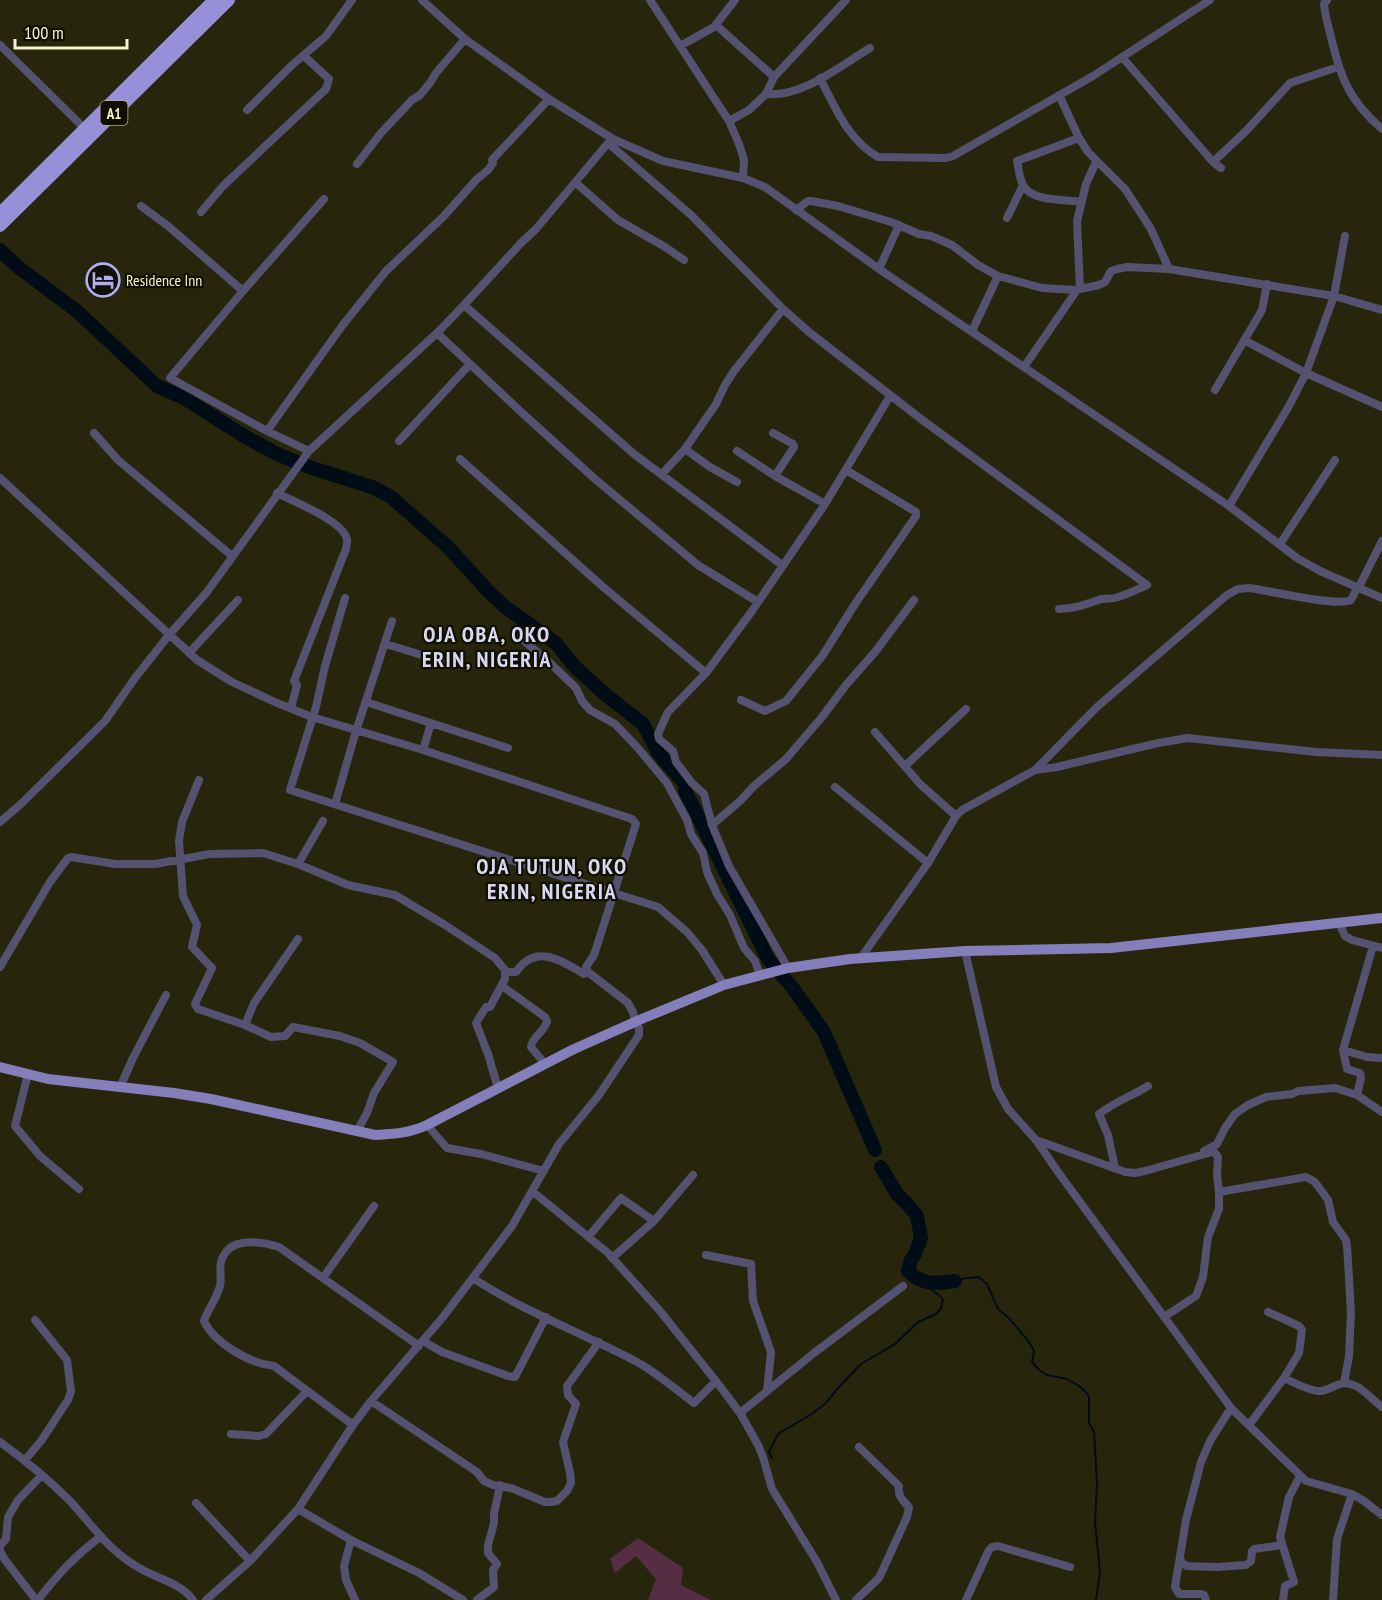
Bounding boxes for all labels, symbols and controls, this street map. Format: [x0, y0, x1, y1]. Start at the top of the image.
scale bar [15, 12, 128, 50]
text: 100 m [24, 21, 64, 44]
road number: A1 [100, 101, 128, 125]
hotel icon: Residence Inn [85, 262, 121, 298]
place label: Residence Inn [126, 270, 202, 290]
district label: OJA OBA, OKO ERIN, NIGERIA [422, 620, 552, 673]
district label: OJA TUTUN, OKO ERIN, NIGERIA [476, 852, 628, 905]

